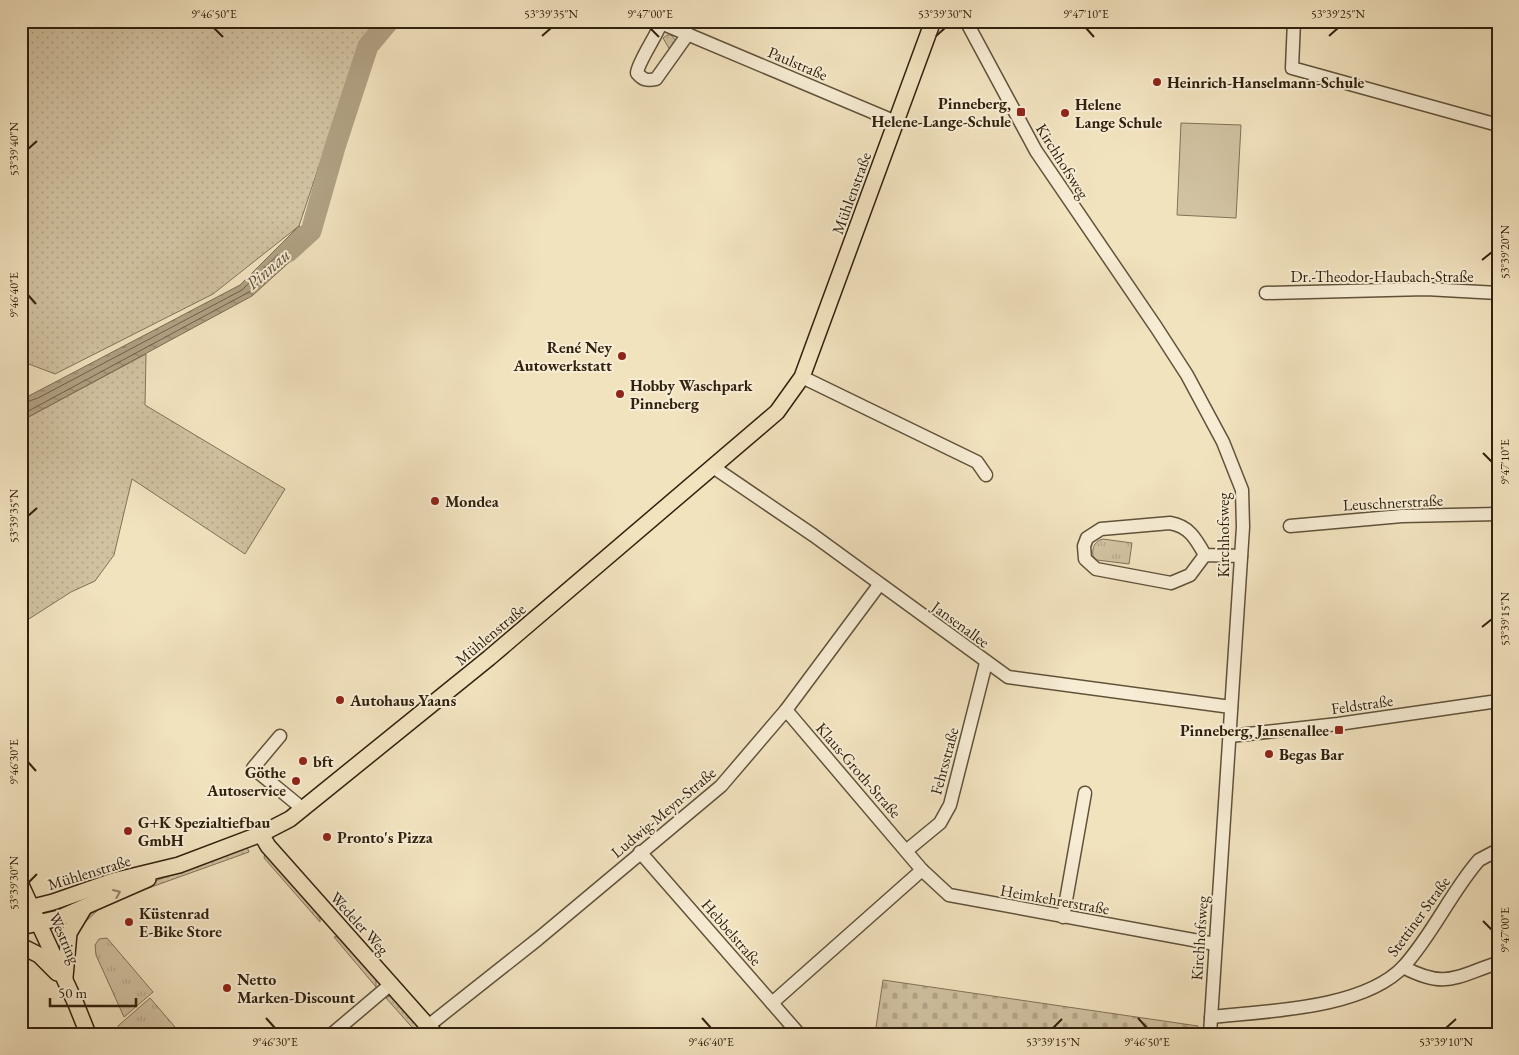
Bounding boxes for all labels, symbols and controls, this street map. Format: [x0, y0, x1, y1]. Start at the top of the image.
text: 9°46'50"E [191, 6, 237, 22]
text: 53°39'35"N [524, 6, 578, 22]
text: 9°47'00"E [627, 6, 673, 22]
text: 53°39'30"N [918, 6, 972, 22]
text: 9°47'10"E [1063, 6, 1109, 22]
text: 53°39'25"N [1311, 6, 1365, 22]
street label: Paulstraße [765, 42, 831, 85]
place label: Heinrich-Hanselmann-Schule [1167, 72, 1365, 93]
marker: Heinrich-Hanselmann-Schule [1151, 76, 1163, 88]
place label: Pinneberg, Helene-Lange-Schule [871, 93, 1011, 132]
place label: Helene Lange Schule [1075, 94, 1162, 133]
marker: Pinneberg, Helene-Lange-Schule [1015, 106, 1027, 118]
marker: Helene Lange Schule [1059, 107, 1071, 119]
street label: Kirchhofsweg [1031, 120, 1095, 204]
text: 53°39'40"N [6, 122, 22, 176]
street label: Mühlenstraße [827, 149, 876, 237]
text: 53°39'20"N [1497, 225, 1513, 279]
water label: Pinnau [241, 243, 295, 294]
street label: Dr.-Theodor-Haubach-Straße [1291, 266, 1473, 287]
text: 9°46'40"E [6, 272, 22, 318]
place label: René Ney Autowerkstatt [512, 337, 612, 376]
marker: René Ney Autowerkstatt [616, 350, 628, 362]
place label: Hobby Waschpark Pinneberg [630, 375, 753, 414]
marker: Hobby Waschpark Pinneberg [614, 388, 626, 400]
text: 9°47'10"E [1497, 439, 1513, 485]
text: 53°39'35"N [6, 489, 22, 543]
street label: Leuschnerstraße [1342, 489, 1444, 516]
place label: Mondea [445, 491, 500, 512]
street label: Kirchhofsweg [1213, 491, 1234, 578]
marker: Mondea [429, 495, 441, 507]
text: 53°39'15"N [1497, 592, 1513, 646]
street label: Jansenallee [926, 595, 994, 652]
street label: Mühlenstraße [451, 599, 530, 670]
place label: Autohaus Yaans [349, 690, 456, 711]
street label: Feldstraße [1330, 690, 1394, 719]
marker: Autohaus Yaans [334, 694, 346, 706]
street label: Klaus-Groth-Straße [811, 718, 906, 823]
place label: Pinneberg, Jansenallee [1180, 720, 1329, 741]
marker: Pinneberg, Jansenallee [1333, 724, 1345, 736]
street label: Fehrsstraße [925, 725, 964, 797]
text: 9°46'30"E [6, 739, 22, 785]
place label: Begas Bar [1279, 744, 1344, 765]
marker: Begas Bar [1263, 748, 1275, 760]
place label: bft [313, 751, 333, 772]
marker: bft [297, 755, 309, 767]
place label: Göthe Autoservice [206, 762, 286, 801]
street label: Ludwig-Meyn-Straße [606, 762, 720, 862]
marker: Göthe Autoservice [290, 775, 302, 787]
place label: G+K Spezialtiefbau GmbH [138, 812, 270, 851]
marker: G+K Spezialtiefbau GmbH [122, 825, 134, 837]
place label: Pronto's Pizza [337, 827, 434, 848]
marker: Pronto's Pizza [321, 831, 333, 843]
street label: Mühlenstraße [45, 850, 133, 895]
text: 53°39'30"N [6, 856, 22, 910]
street label: Stettiner Straße [1382, 872, 1455, 961]
street label: Heimkehrerstraße [999, 880, 1111, 919]
street label: Wedeler Weg [326, 887, 394, 960]
one-way arrow [112, 889, 121, 900]
street label: Kirchhofsweg [1186, 894, 1213, 981]
street label: Hebbelstraße [697, 895, 766, 970]
place label: Küstenrad E-Bike Store [139, 903, 222, 942]
text: 9°47'00"E [1497, 907, 1513, 953]
street label: Westring [44, 909, 86, 968]
marker: Küstenrad E-Bike Store [123, 916, 135, 928]
place label: Netto Marken-Discount [237, 969, 355, 1008]
scale bar [50, 975, 136, 1007]
marker: Netto Marken-Discount [221, 982, 233, 994]
text: 50 m [58, 983, 87, 1002]
text: 9°46'30"E [252, 1034, 298, 1050]
text: 9°46'40"E [688, 1034, 734, 1050]
text: 53°39'15"N [1026, 1034, 1080, 1050]
text: 9°46'50"E [1124, 1034, 1170, 1050]
text: 53°39'10"N [1419, 1034, 1473, 1050]

